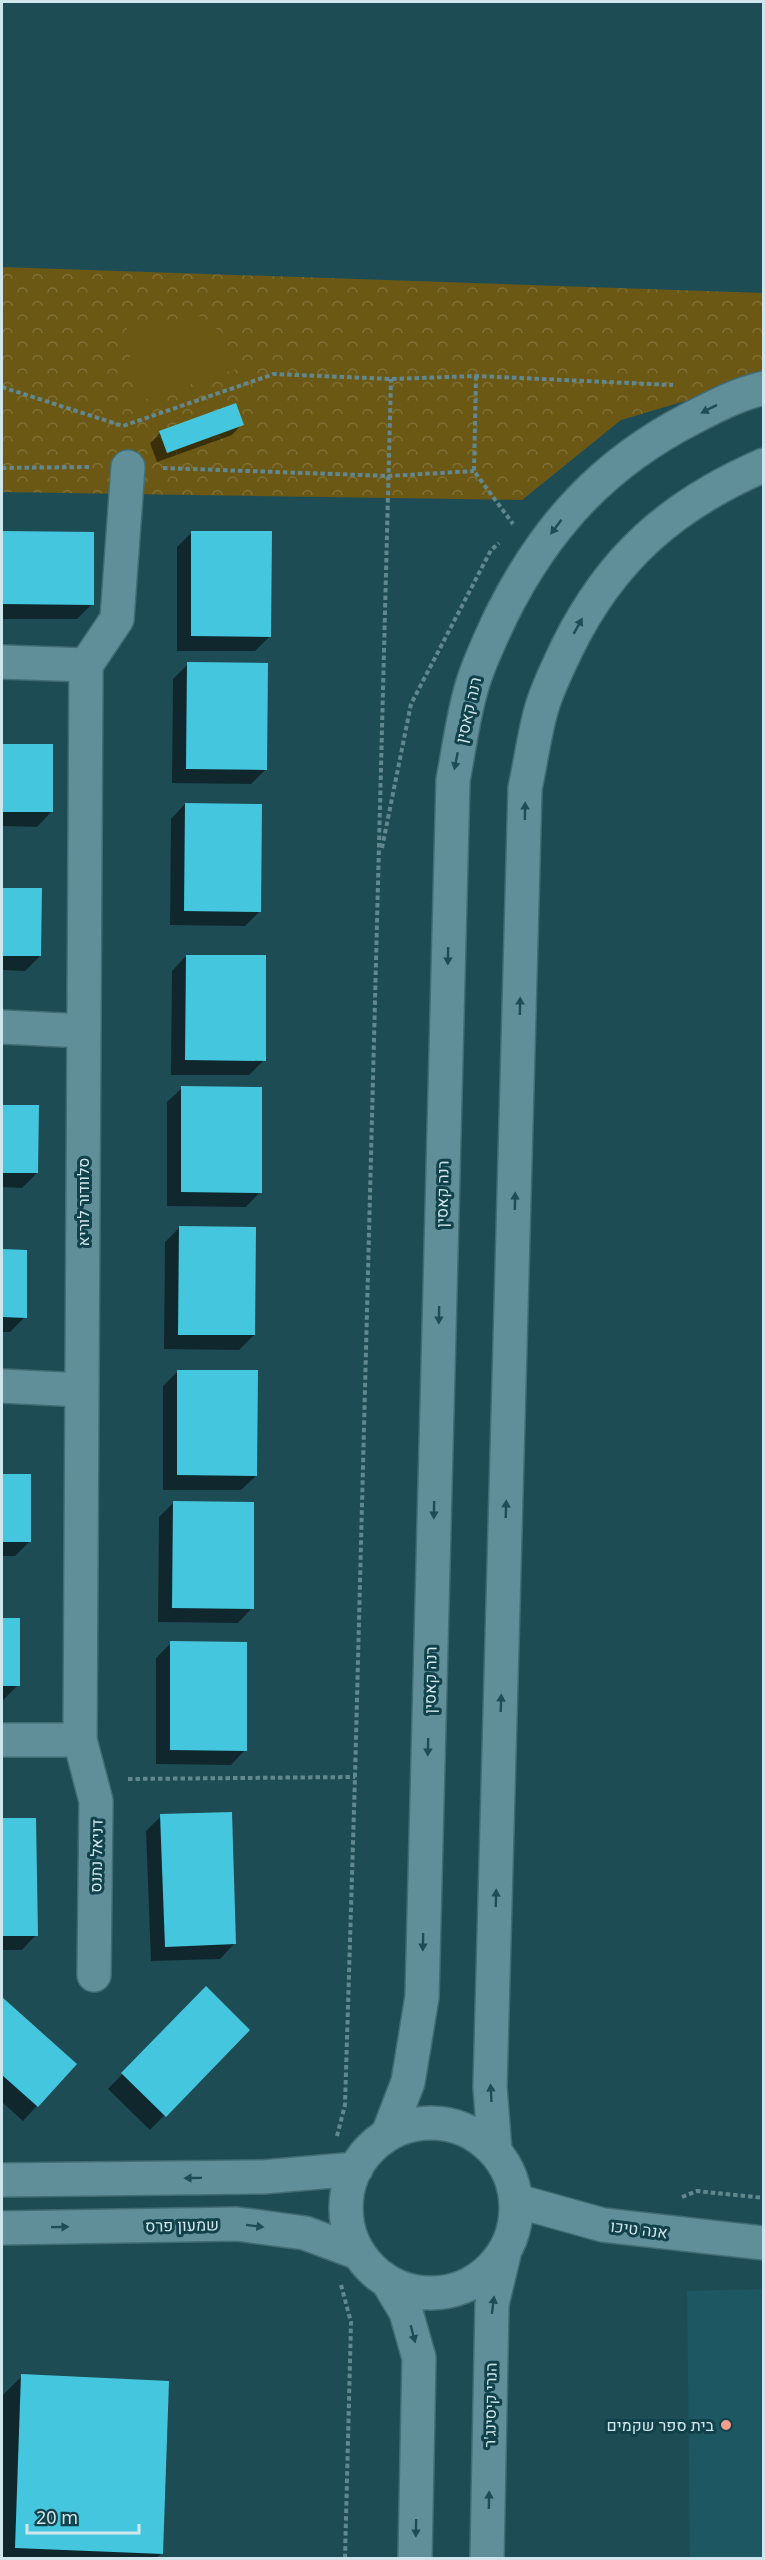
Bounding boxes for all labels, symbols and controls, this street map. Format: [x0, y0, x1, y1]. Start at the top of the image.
one-way arrow [701, 404, 718, 414]
one-way arrow [550, 519, 563, 535]
one-way arrow [573, 618, 584, 634]
street label: רנה קאסין [450, 675, 486, 745]
one-way arrow [451, 752, 460, 771]
one-way arrow [520, 802, 530, 821]
one-way arrow [443, 947, 453, 966]
one-way arrow [515, 997, 524, 1016]
street label: סלוודור לוריא [72, 1158, 94, 1246]
street label: רנה קאסין [430, 1160, 454, 1228]
one-way arrow [510, 1192, 519, 1211]
one-way arrow [434, 1305, 444, 1324]
one-way arrow [502, 1499, 511, 1518]
one-way arrow [429, 1500, 439, 1519]
street label: רנה קאסין [418, 1646, 442, 1714]
one-way arrow [496, 1694, 506, 1713]
one-way arrow [423, 1737, 433, 1756]
street label: דניאל נתנס [84, 1819, 108, 1893]
one-way arrow [491, 1889, 500, 1908]
one-way arrow [419, 1932, 428, 1951]
one-way arrow [487, 2084, 496, 2103]
one-way arrow [183, 2173, 202, 2183]
street label: שמעון פרס [145, 2213, 219, 2237]
street label: אנה טיכו [609, 2215, 669, 2243]
one-way arrow [245, 2222, 264, 2231]
one-way arrow [50, 2223, 69, 2232]
one-way arrow [488, 2296, 498, 2315]
one-way arrow [408, 2325, 418, 2343]
street label: הנרי קיסינג'ר [478, 2362, 502, 2448]
place label: בית ספר שקמים [607, 2414, 715, 2436]
marker: בית ספר שקמים [719, 2418, 733, 2432]
one-way arrow [484, 2491, 493, 2510]
scale bar [27, 2497, 140, 2535]
text: 20 m [36, 2505, 78, 2529]
one-way arrow [411, 2519, 421, 2538]

